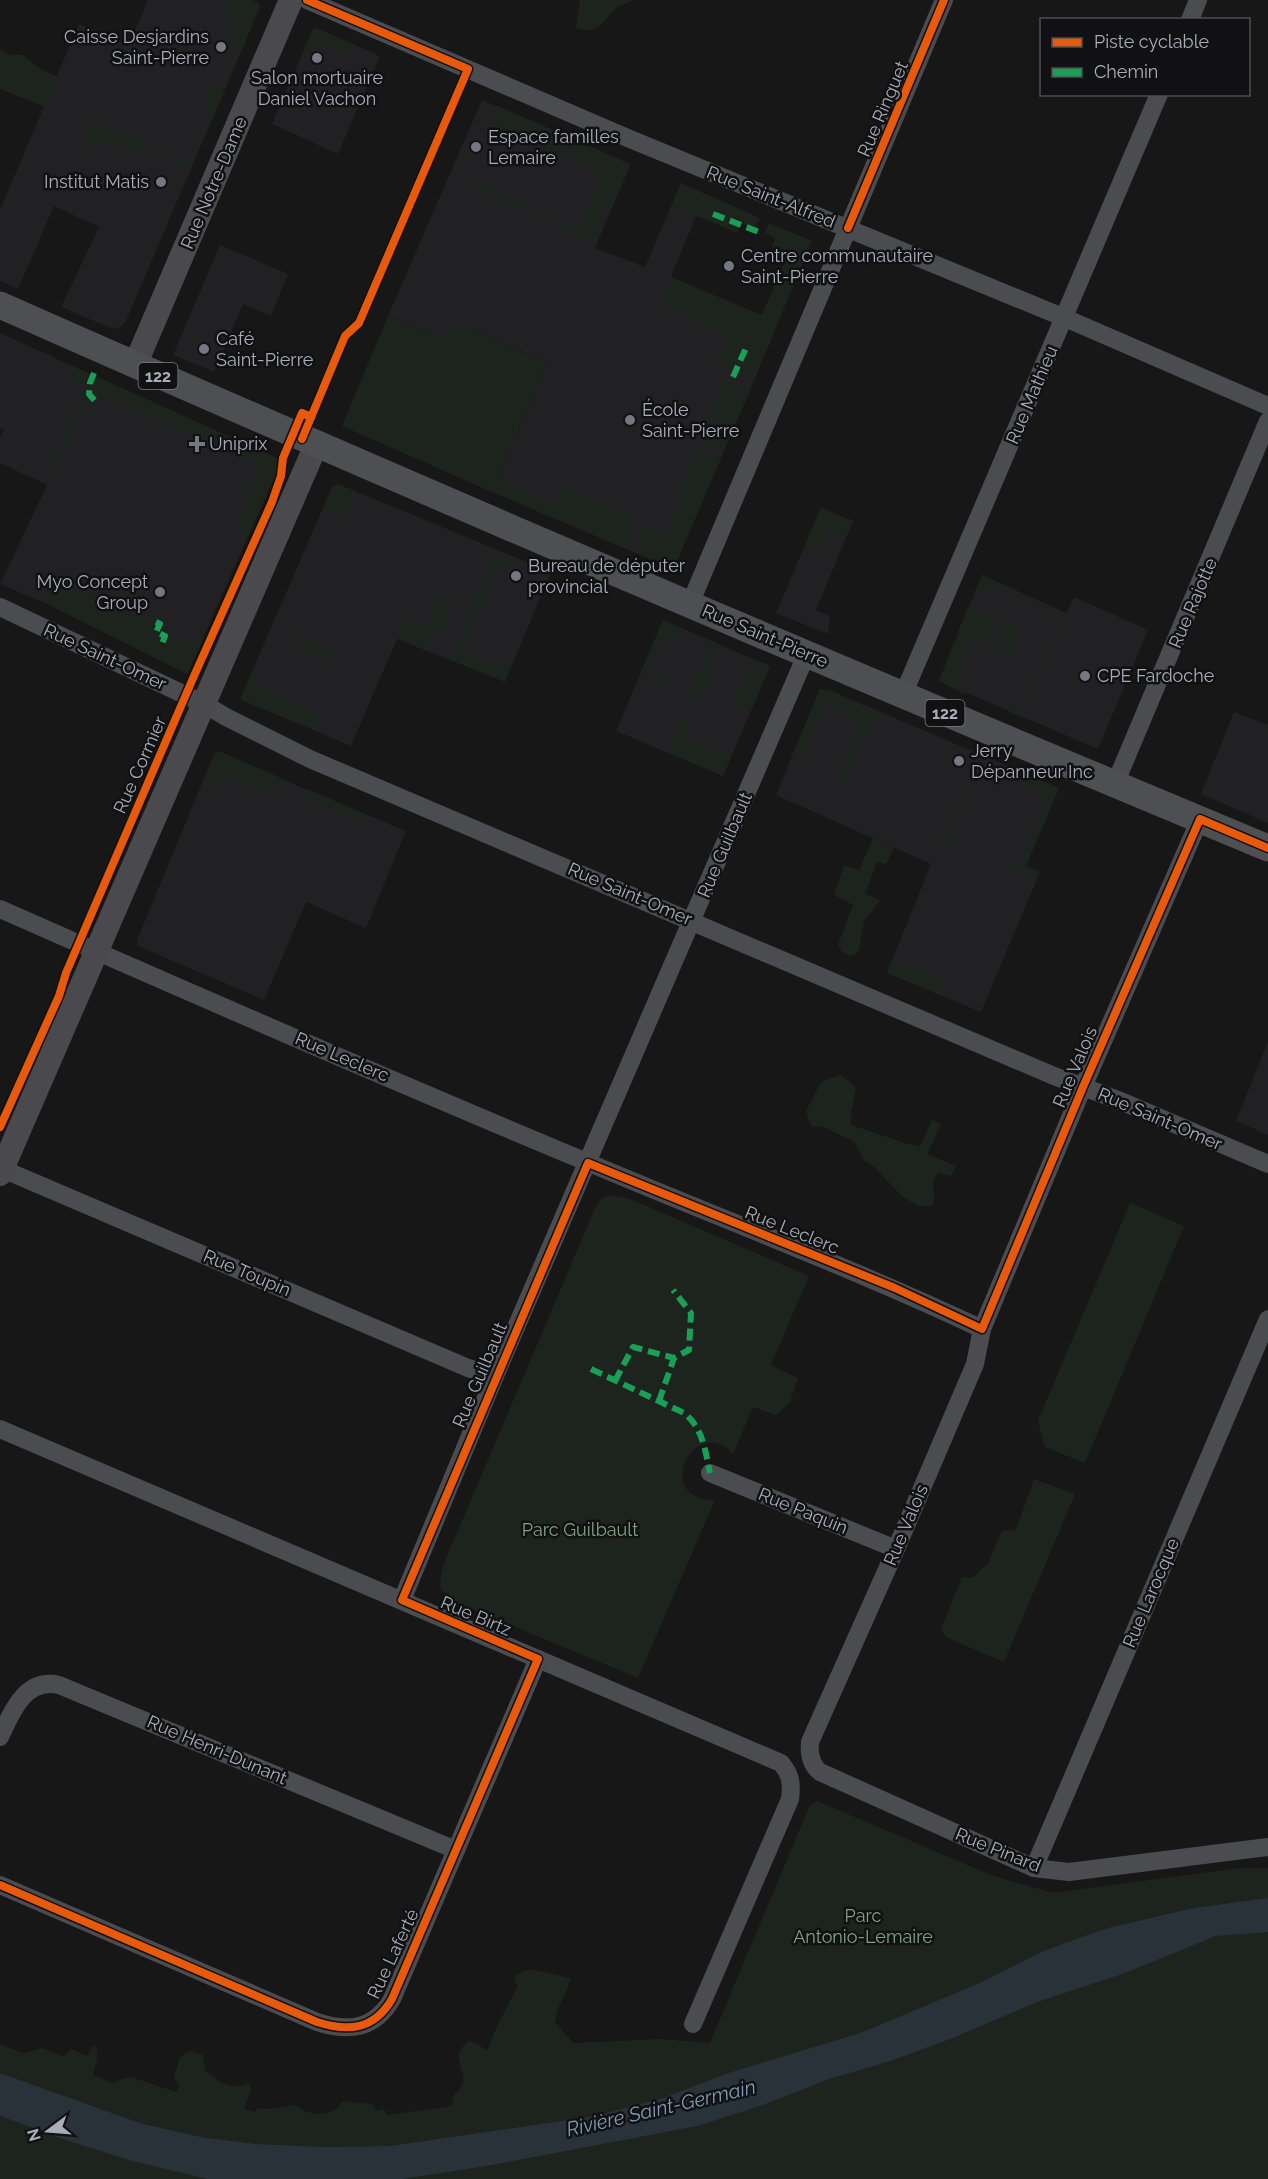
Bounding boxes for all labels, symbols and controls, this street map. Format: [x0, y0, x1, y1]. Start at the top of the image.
legend [1040, 18, 1250, 96]
place label: Caisse Desjardins Saint-Pierre [64, 26, 209, 68]
text: Piste cyclable [1094, 31, 1210, 52]
marker: Caisse Desjardins Saint-Pierre [214, 40, 228, 54]
marker: Salon mortuaire Daniel Vachon [310, 51, 324, 65]
street label: Rue Ringuet [853, 58, 912, 160]
text: Chemin [1094, 61, 1158, 82]
place label: Salon mortuaire Daniel Vachon [251, 67, 383, 109]
street label: Rue Notre-Dame [176, 113, 251, 252]
place label: Espace familles Lemaire [488, 126, 619, 168]
marker: Espace familles Lemaire [469, 140, 483, 154]
street label: Rue Saint-Alfred [704, 161, 839, 232]
place label: Institut Matis [44, 171, 149, 192]
marker: Institut Matis [154, 175, 168, 189]
place label: Centre communautaire Saint-Pierre [741, 245, 934, 287]
marker: Centre communautaire Saint-Pierre [722, 259, 736, 273]
place label: Café Saint-Pierre [216, 328, 314, 370]
marker: Café Saint-Pierre [197, 342, 211, 356]
street label: Rue Mathieu [1001, 343, 1062, 447]
road number: 122 [138, 363, 178, 389]
place label: École Saint-Pierre [642, 398, 740, 441]
marker: École Saint-Pierre [623, 413, 637, 427]
place label: Uniprix [209, 433, 267, 454]
marker: Uniprix [190, 437, 204, 451]
street label: Rue Rajotte [1164, 554, 1221, 651]
place label: Bureau de députer provincial [528, 555, 686, 597]
marker: Bureau de députer provincial [509, 569, 523, 583]
place label: Myo Concept Group [37, 571, 148, 613]
marker: Myo Concept Group [153, 585, 167, 599]
street label: Rue Saint-Pierre [699, 600, 832, 672]
street label: Rue Saint-Omer [41, 619, 171, 694]
place label: CPE Fardoche [1097, 665, 1215, 686]
marker: CPE Fardoche [1078, 669, 1092, 683]
road number: 122 [926, 700, 964, 726]
street label: Rue Cormier [109, 712, 171, 817]
place label: Jerry Dépanneur Inc [971, 740, 1093, 782]
marker: Jerry Dépanneur Inc [952, 754, 966, 768]
street label: Rue Guilbault [693, 789, 756, 901]
street label: Rue Saint-Omer [565, 858, 696, 929]
street label: Rue Valois [1048, 1023, 1101, 1111]
street label: Rue Leclerc [292, 1027, 392, 1086]
street label: Rue Saint-Omer [1095, 1083, 1226, 1154]
street label: Rue Leclerc [742, 1201, 842, 1258]
street label: Rue Toupin [200, 1245, 294, 1300]
street label: Rue Guilbault [448, 1319, 511, 1431]
street label: Rue Valois [879, 1481, 932, 1569]
street label: Rue Paquin [755, 1483, 851, 1538]
park label: Parc Guilbault [522, 1519, 638, 1540]
street label: Rue Larocque [1118, 1535, 1183, 1651]
street label: Rue Birtz [438, 1591, 515, 1640]
street label: Rue Henri-Dunant [144, 1711, 290, 1788]
street label: Rue Pinard [952, 1823, 1044, 1876]
street label: Rue Laferté [363, 1905, 423, 2002]
park label: Parc Antonio-Lemaire [793, 1905, 933, 1947]
water label: Rivière Saint-Germain [564, 2075, 758, 2141]
north arrow [18, 2101, 78, 2161]
text: N [23, 2127, 45, 2143]

